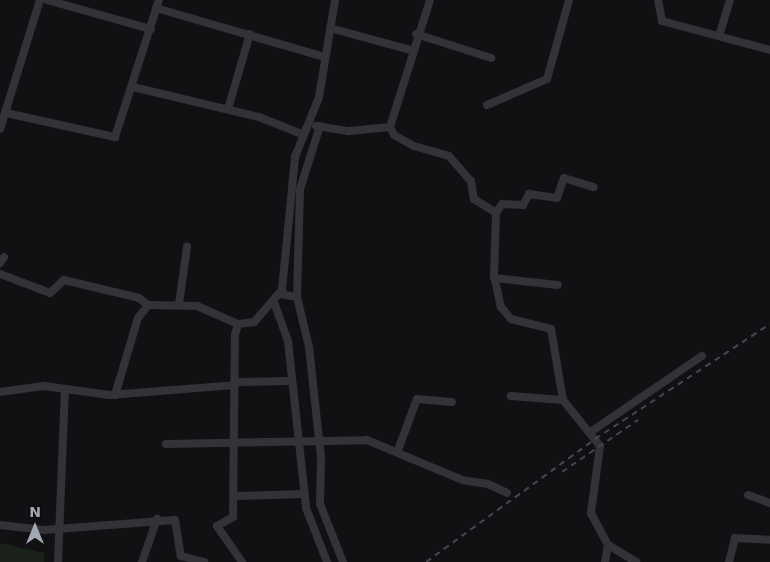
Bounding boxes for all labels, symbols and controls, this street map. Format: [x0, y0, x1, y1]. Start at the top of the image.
north arrow [10, 502, 60, 552]
text: N [29, 504, 41, 520]

